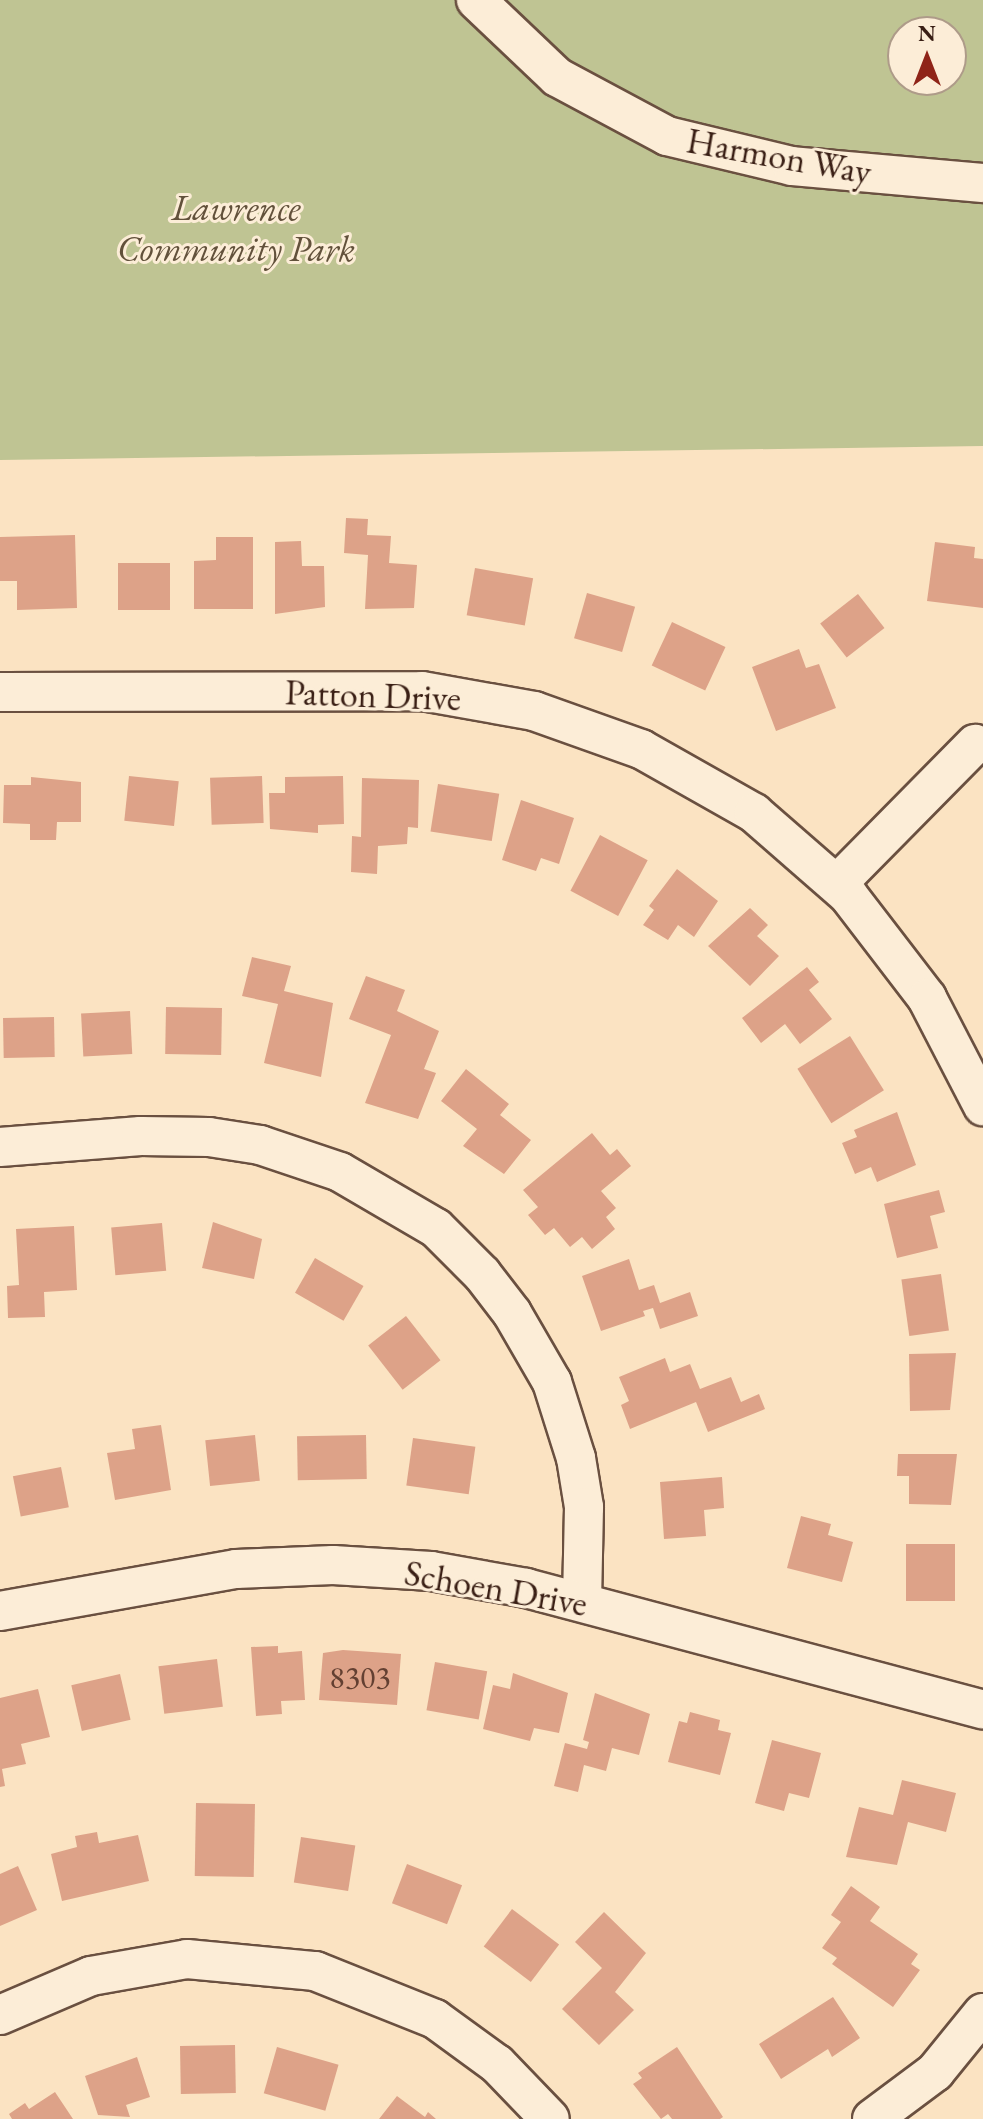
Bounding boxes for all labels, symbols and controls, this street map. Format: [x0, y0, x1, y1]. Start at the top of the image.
north arrow [887, 16, 967, 96]
text: N [918, 19, 936, 48]
street label: Harmon Way [683, 119, 875, 193]
park label: Lawrence Community Park [117, 185, 355, 270]
street label: Patton Drive [284, 670, 462, 720]
street label: Schoen Drive [401, 1551, 591, 1625]
house number: 8303 [329, 1658, 391, 1696]

